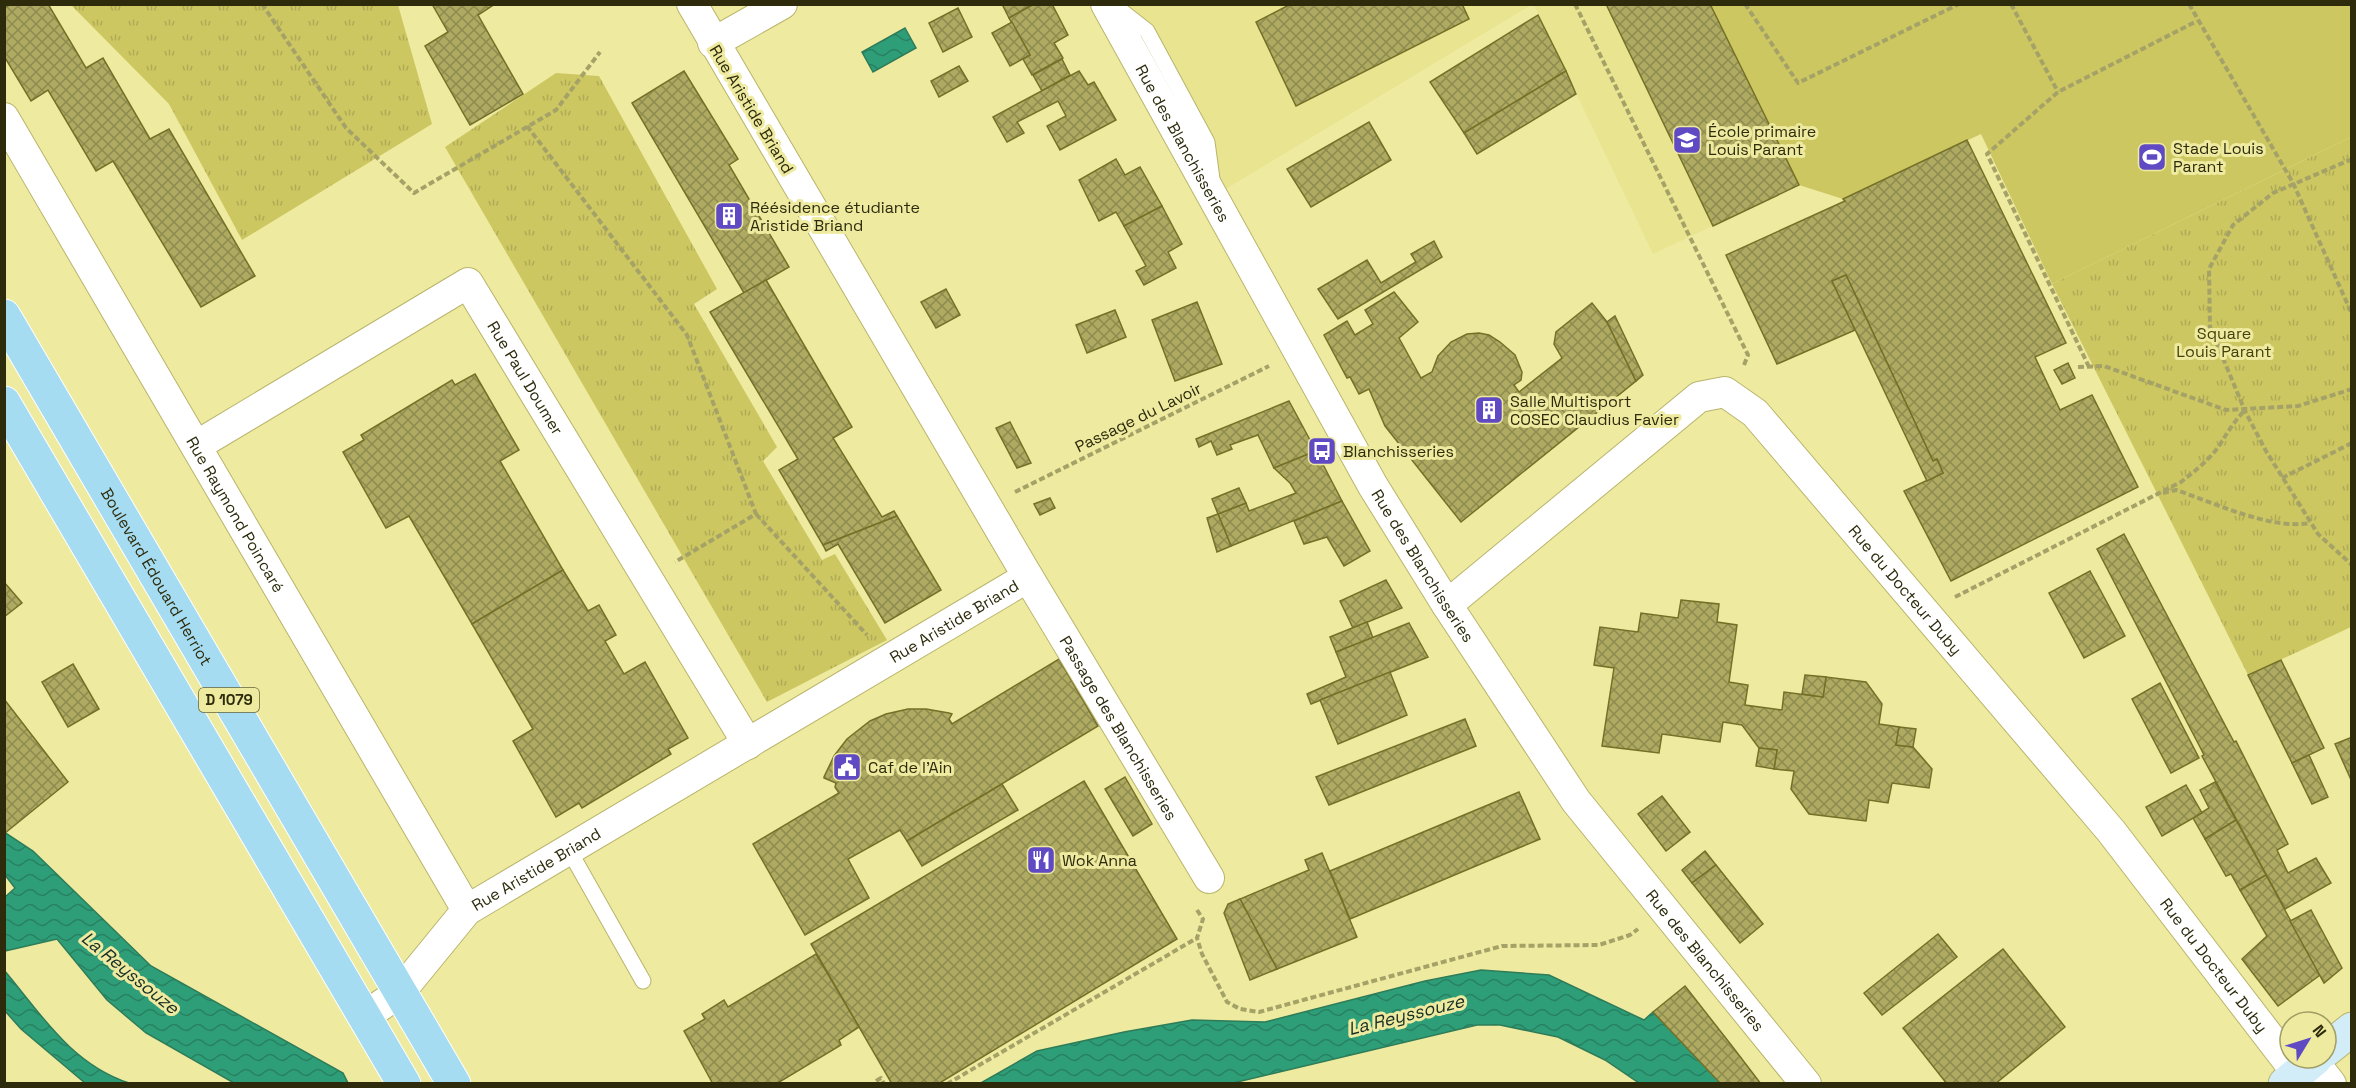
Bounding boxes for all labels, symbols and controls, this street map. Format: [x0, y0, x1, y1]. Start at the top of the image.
street label: Rue Aristide Briand [705, 41, 798, 177]
street label: Rue des Blanchisseries [1131, 61, 1235, 226]
place label: École primaire Louis Parant [1708, 121, 1816, 160]
school or university icon: École primaire Louis Parant [1671, 124, 1703, 156]
place label: Stade Louis Parant [2173, 138, 2264, 177]
sports icon: Stade Louis Parant [2136, 141, 2168, 173]
place label: Réésidence étudiante Aristide Briand [750, 197, 920, 236]
building icon: Réésidence étudiante Aristide Briand [713, 200, 745, 232]
street label: Rue Paul Doumer [483, 317, 568, 439]
park label: Square Louis Parant [2176, 323, 2272, 362]
street label: Passage du Lavoir [1072, 378, 1205, 457]
place label: Salle Multisport COSEC Claudius Favier [1510, 391, 1679, 430]
building icon: Salle Multisport COSEC Claudius Favier [1473, 394, 1505, 426]
street label: Rue Raymond Poincaré [181, 433, 289, 596]
bus stop icon: Blanchisseries [1306, 435, 1338, 467]
place label: Blanchisseries [1343, 441, 1454, 462]
street label: Boulevard Édouard Herriot [96, 484, 216, 669]
street label: Rue des Blanchisseries [1367, 485, 1479, 646]
street label: Rue du Docteur Duby [1844, 521, 1966, 660]
street label: Rue Aristide Briand [886, 575, 1023, 668]
street label: Passage des Blanchisseries [1055, 632, 1182, 824]
road number: D 1079 [199, 688, 259, 712]
public building icon: Caf de l'Ain [831, 751, 863, 783]
place label: Caf de l'Ain [868, 757, 952, 778]
street label: Rue Aristide Briand [468, 823, 605, 916]
restaurant icon: Wok Anna [1025, 844, 1057, 876]
place label: Wok Anna [1062, 850, 1137, 871]
street label: Rue des Blanchisseries [1641, 885, 1769, 1036]
street label: Rue du Docteur Duby [2155, 894, 2272, 1037]
water label: La Reyssouze [77, 926, 185, 1020]
water label: La Reyssouze [1346, 989, 1468, 1040]
north arrow [2278, 1010, 2338, 1070]
text: N [2308, 1020, 2331, 1042]

